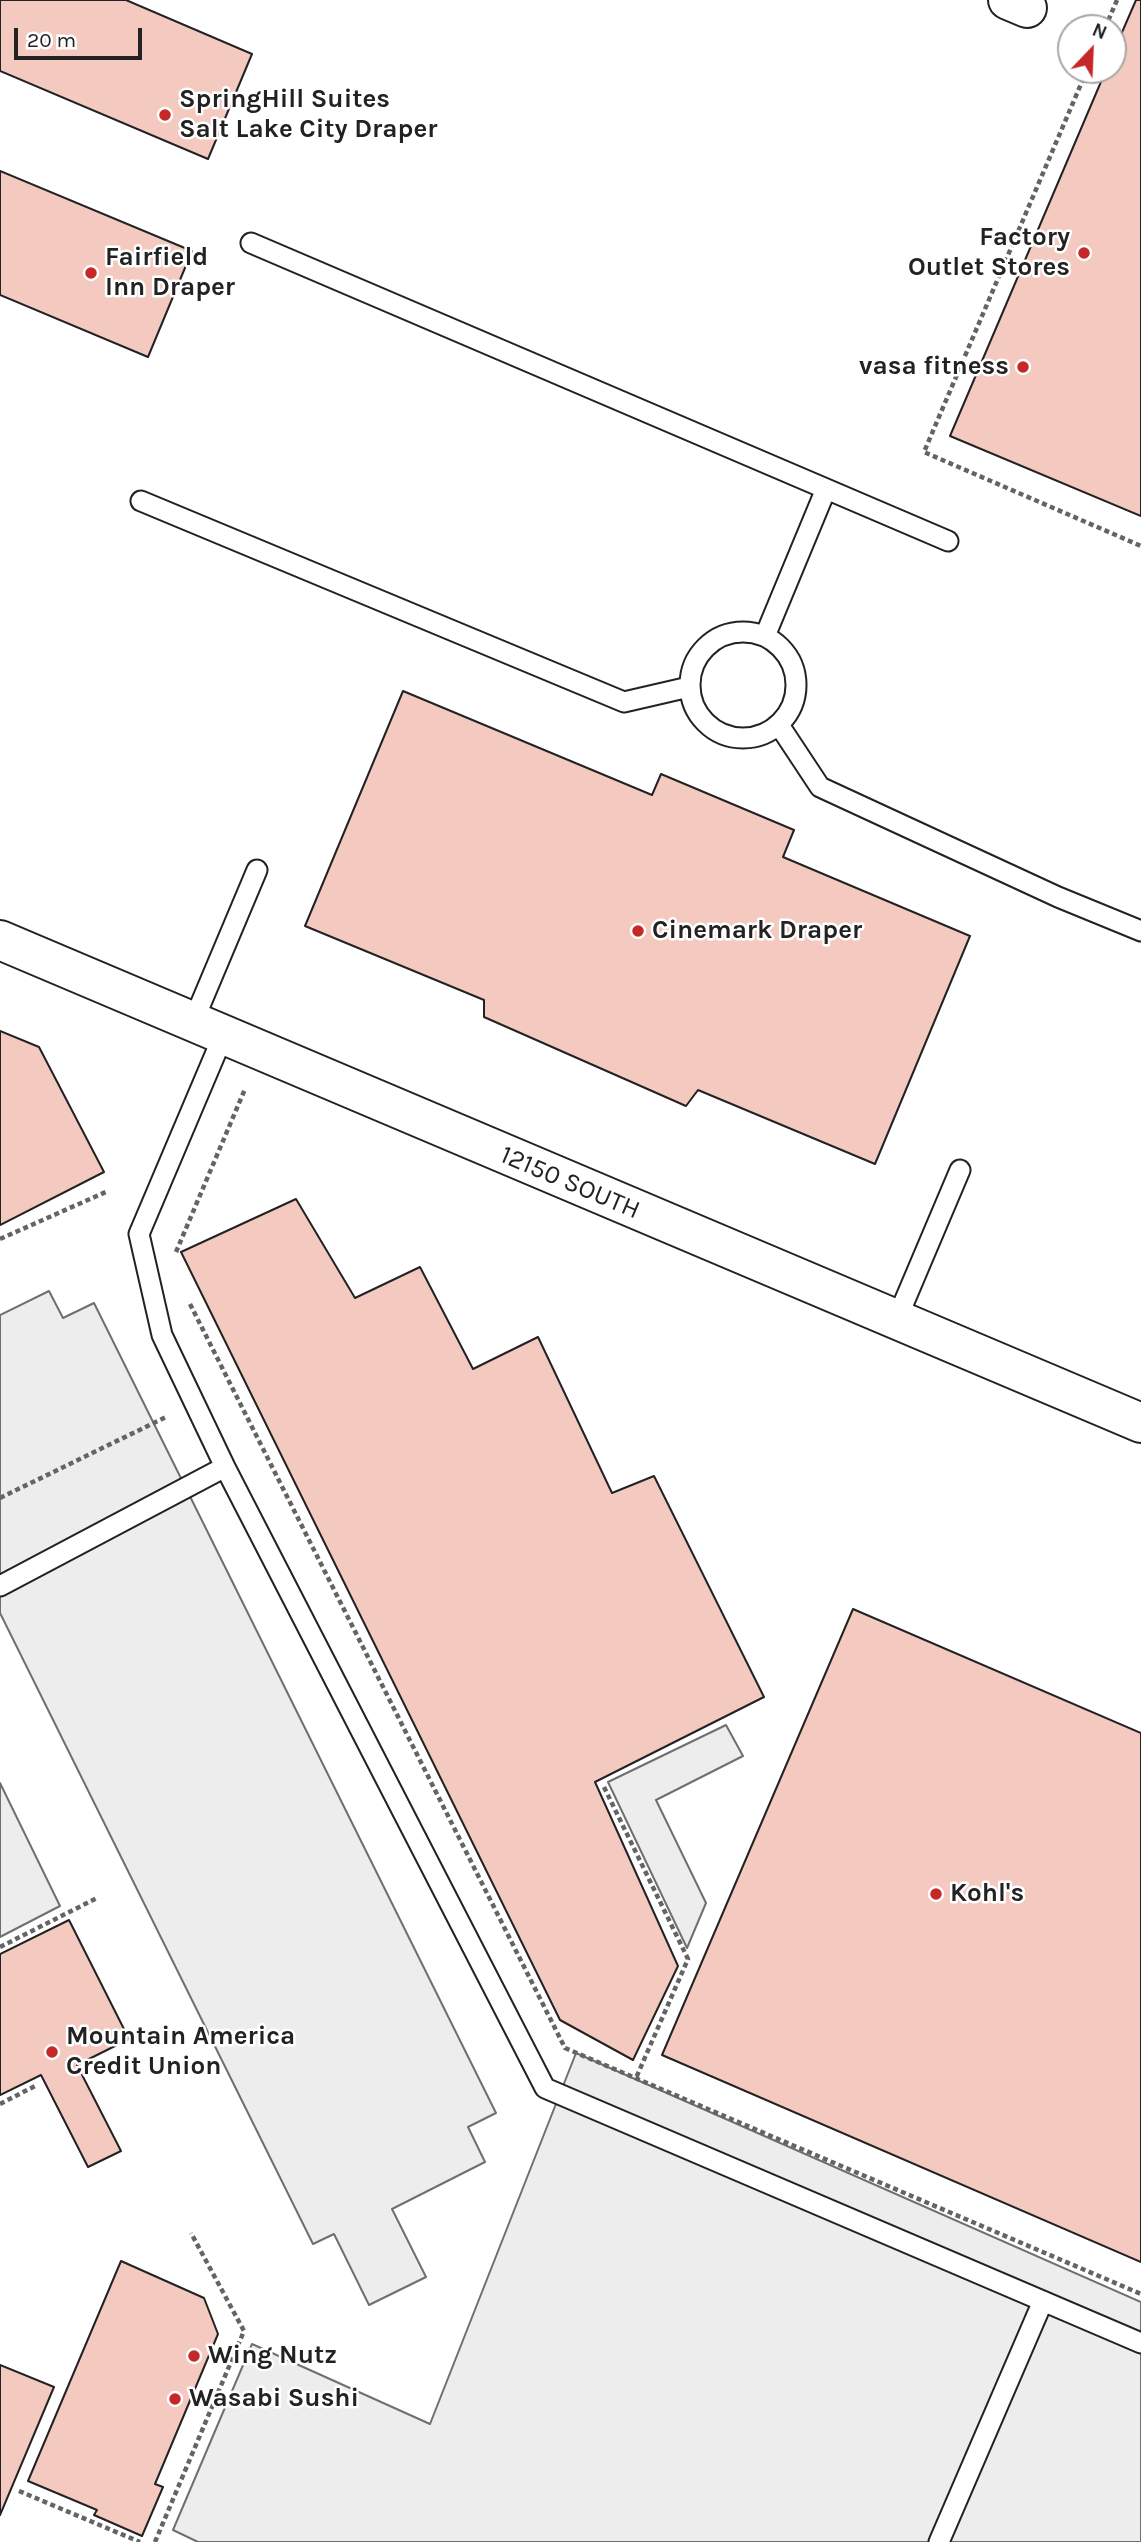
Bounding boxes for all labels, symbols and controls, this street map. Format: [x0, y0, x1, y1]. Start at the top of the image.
scale bar [18, 14, 145, 58]
north arrow [1057, 14, 1127, 84]
text: N [1089, 19, 1110, 44]
text: 20 m [27, 28, 76, 52]
place label: SpringHill Suites Salt Lake City Draper [179, 84, 437, 146]
marker: SpringHill Suites Salt Lake City Draper [157, 107, 173, 123]
place label: Factory Outlet Stores [908, 222, 1070, 284]
place label: Fairfield Inn Draper [105, 242, 235, 304]
marker: Factory Outlet Stores [1076, 245, 1092, 261]
marker: Fairfield Inn Draper [83, 265, 99, 281]
place label: vasa fitness [859, 351, 1009, 383]
marker: vasa fitness [1015, 359, 1031, 375]
place label: Cinemark Draper [652, 915, 862, 947]
marker: Cinemark Draper [630, 923, 646, 939]
street label: 12150 SOUTH [496, 1140, 644, 1226]
place label: Kohl's [950, 1878, 1024, 1910]
marker: Kohl's [928, 1886, 944, 1902]
place label: Mountain America Credit Union [66, 2021, 295, 2082]
marker: Mountain America Credit Union [44, 2044, 60, 2060]
place label: Wing Nutz [208, 2340, 337, 2372]
marker: Wing Nutz [186, 2348, 202, 2364]
place label: Wasabi Sushi [189, 2383, 359, 2415]
marker: Wasabi Sushi [167, 2391, 183, 2407]

